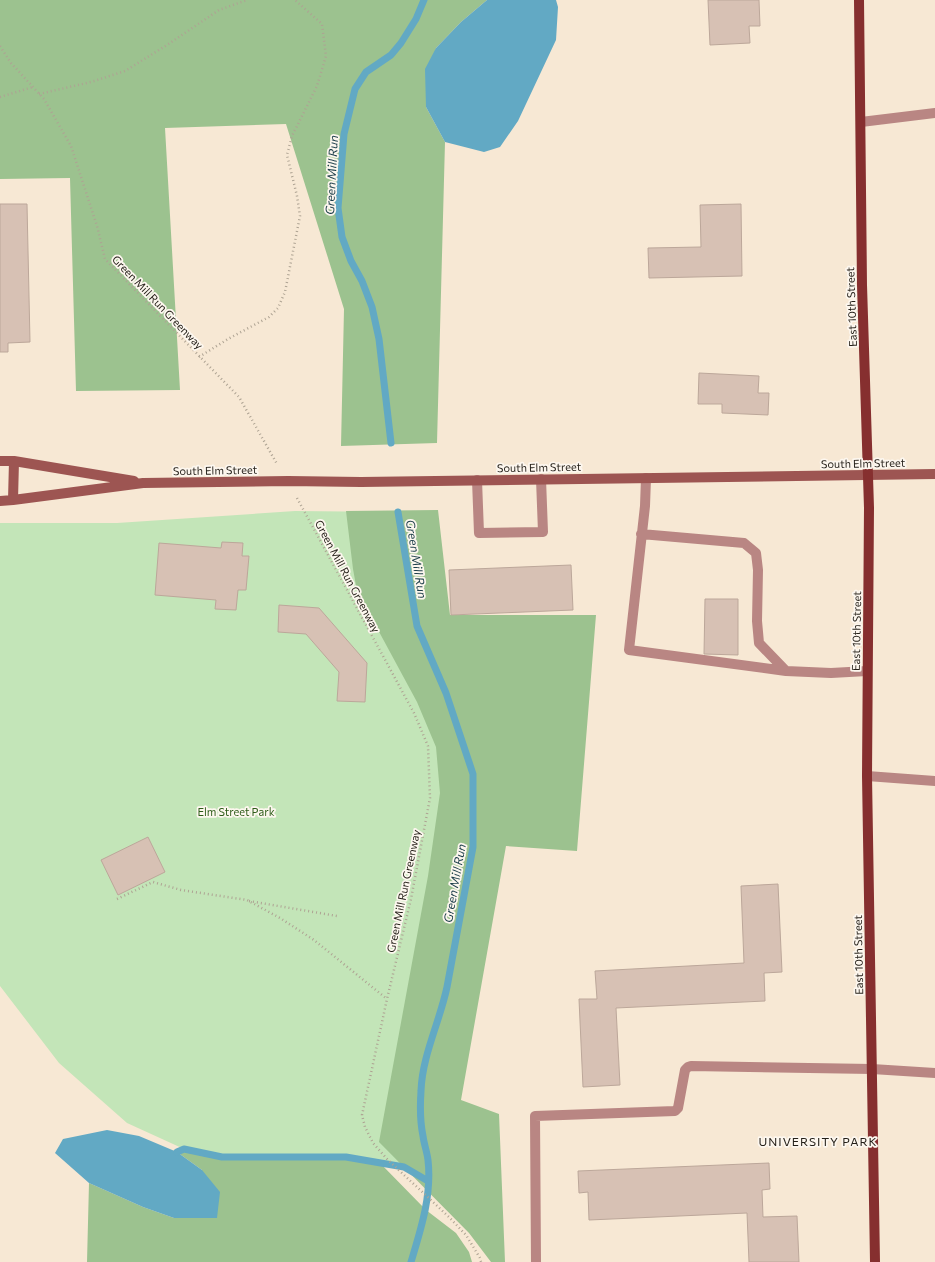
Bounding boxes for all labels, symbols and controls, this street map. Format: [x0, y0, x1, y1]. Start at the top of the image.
water label: Green Mill Run [322, 135, 340, 215]
street label: Green Mill Run Greenway [110, 252, 206, 352]
street label: East 10th Street [843, 266, 859, 347]
street label: South Elm Street [821, 456, 906, 470]
street label: South Elm Street [497, 460, 582, 474]
street label: South Elm Street [173, 463, 258, 477]
street label: Green Mill Run Greenway [313, 518, 383, 635]
water label: Green Mill Run [404, 519, 430, 600]
street label: East 10th Street [849, 591, 863, 671]
park label: Elm Street Park [197, 805, 275, 818]
street label: Green Mill Run Greenway [384, 828, 422, 954]
water label: Green Mill Run [440, 842, 468, 923]
street label: East 10th Street [851, 915, 865, 995]
district label: UNIVERSITY PARK [758, 1134, 878, 1148]

